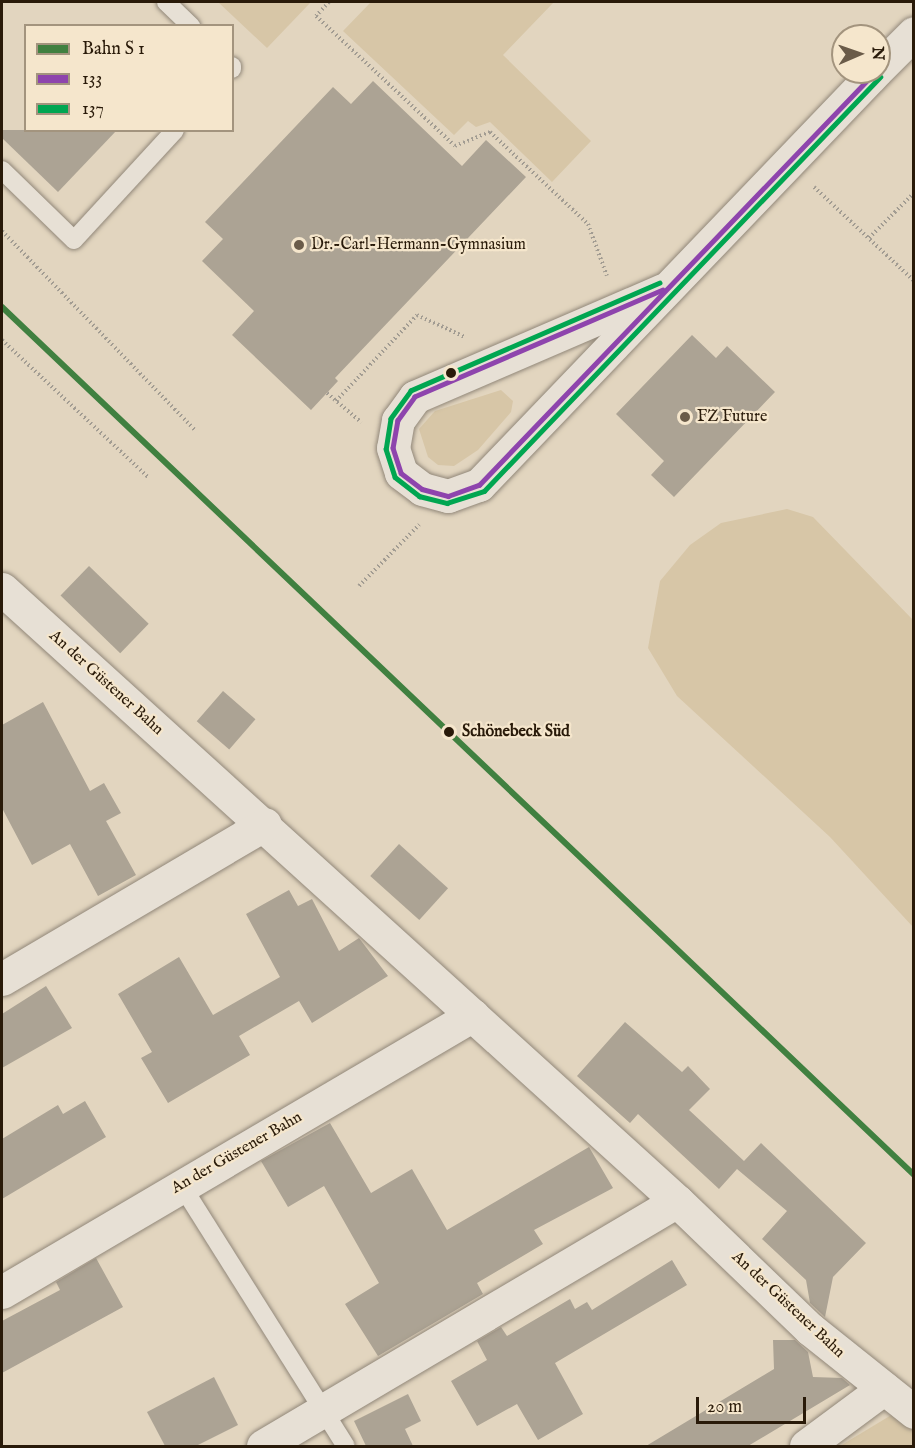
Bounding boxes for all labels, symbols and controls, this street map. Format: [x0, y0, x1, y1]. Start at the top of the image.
legend [24, 24, 234, 132]
north arrow [831, 24, 891, 84]
text: Bahn S 1 [82, 38, 145, 61]
text: N [867, 46, 887, 61]
text: 133 [82, 68, 102, 91]
text: 137 [82, 98, 104, 121]
place label: Dr.-Carl-Hermann-Gymnasium [311, 235, 526, 255]
marker: Dr.-Carl-Hermann-Gymnasium [292, 238, 306, 252]
unlabelled marker [445, 367, 457, 379]
place label: FZ Future [697, 407, 767, 427]
marker: FZ Future [678, 410, 692, 424]
street label: An der Güstener Bahn [45, 627, 167, 739]
place label: Schönebeck Süd [462, 722, 570, 742]
marker: Schönebeck Süd [440, 723, 458, 741]
street label: An der Güstener Bahn [168, 1108, 306, 1198]
street label: An der Güstener Bahn [728, 1248, 848, 1362]
scale bar [699, 1385, 808, 1423]
text: 20 m [707, 1396, 742, 1419]

